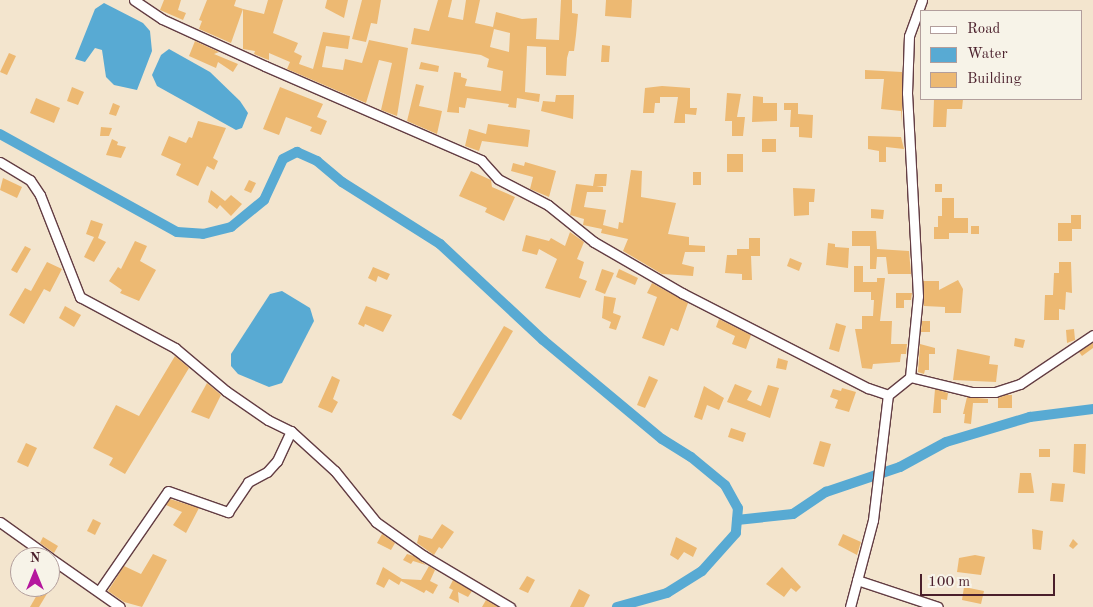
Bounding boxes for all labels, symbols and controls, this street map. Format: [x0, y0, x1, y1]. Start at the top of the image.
legend [920, 10, 1083, 100]
text: Road [967, 22, 1000, 37]
text: Water [967, 47, 1008, 62]
text: Building [967, 72, 1022, 87]
north arrow [10, 547, 60, 597]
text: N [30, 551, 40, 565]
scale bar [923, 564, 1058, 596]
text: 100 m [928, 575, 970, 590]

